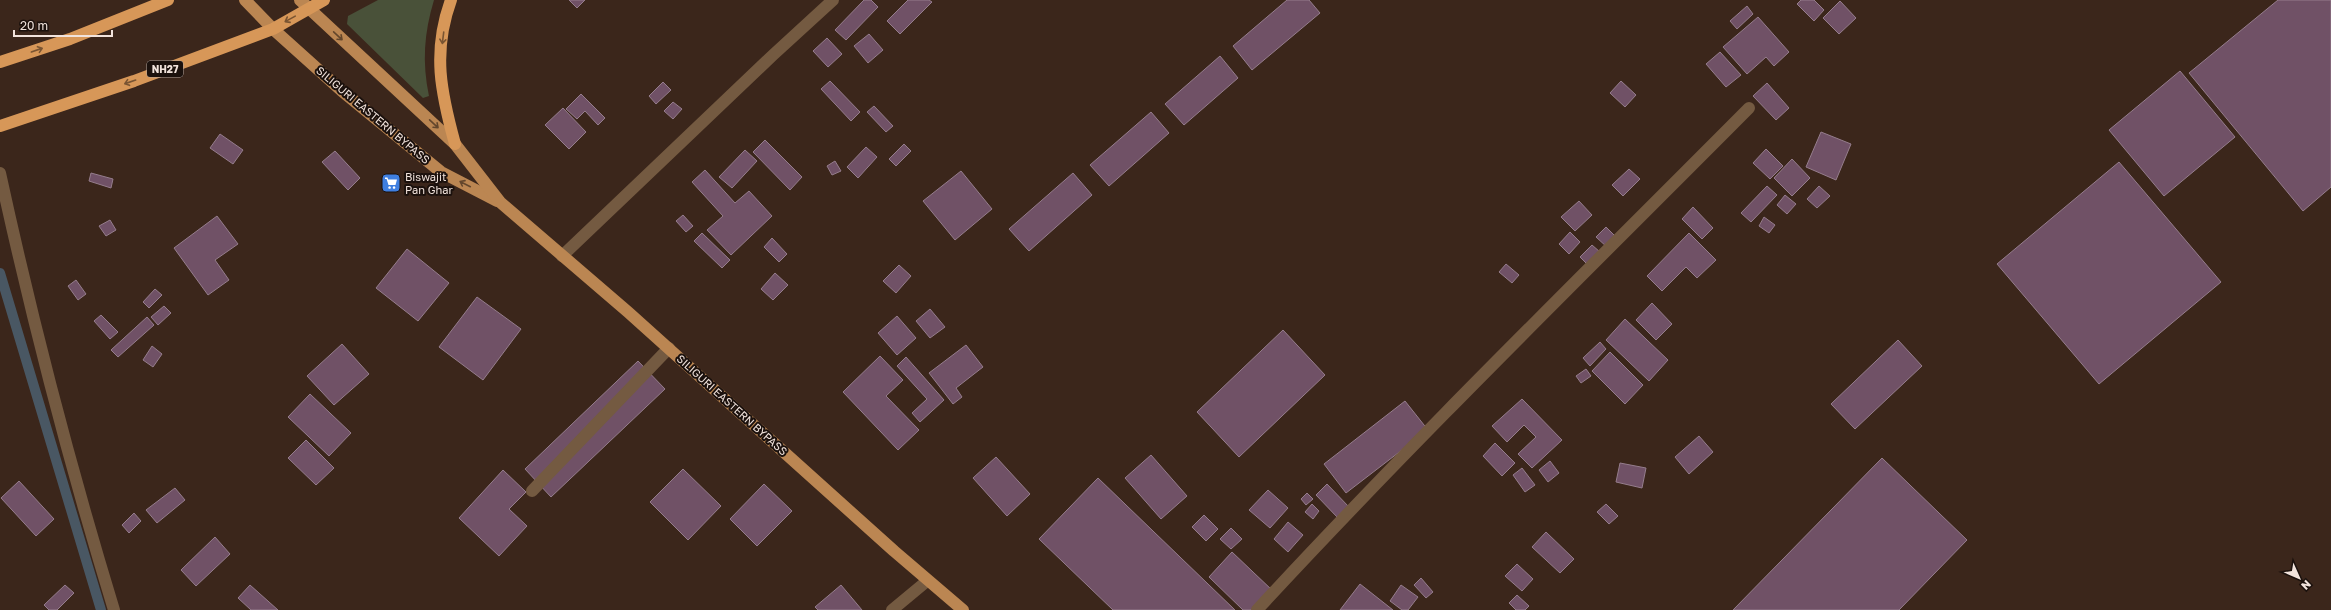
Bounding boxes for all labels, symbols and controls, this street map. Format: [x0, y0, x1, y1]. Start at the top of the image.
scale bar [14, 12, 112, 38]
one-way arrow [284, 16, 296, 24]
text: 20 m [20, 18, 48, 33]
one-way arrow [439, 31, 447, 44]
one-way arrow [333, 32, 343, 41]
one-way arrow [30, 46, 43, 53]
road number: NH27 [147, 61, 183, 77]
street label: SILIGURI EASTERN BYPASS [314, 63, 433, 166]
one-way arrow [124, 79, 137, 86]
one-way arrow [429, 120, 439, 129]
place label: Biswajit Pan Ghar [405, 170, 454, 196]
supermarket icon: Biswajit Pan Ghar [380, 172, 402, 194]
one-way arrow [459, 180, 471, 187]
street label: SILIGURI EASTERN BYPASS [674, 352, 790, 458]
north arrow [2279, 558, 2319, 598]
text: N [2299, 578, 2314, 593]

